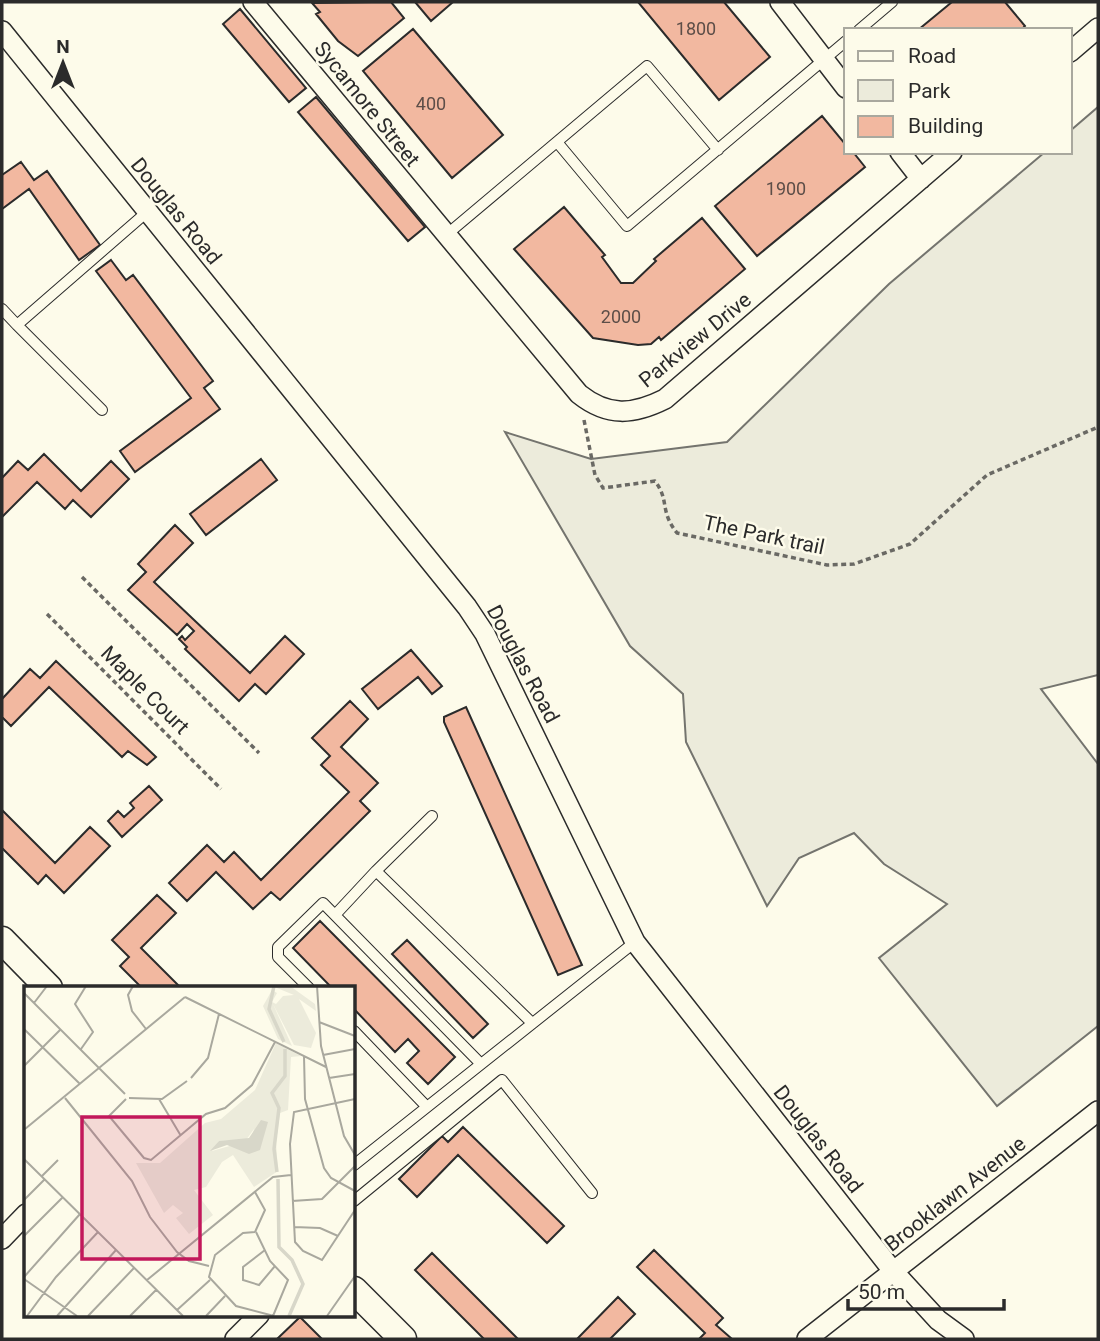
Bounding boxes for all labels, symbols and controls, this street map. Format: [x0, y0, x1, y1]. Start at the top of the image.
house number: 1800 [676, 18, 716, 39]
north arrow [28, 28, 98, 98]
legend [844, 28, 1072, 154]
text: N [56, 35, 70, 58]
street label: Sycamore Street [309, 37, 425, 171]
text: Road [908, 44, 956, 68]
text: Park [908, 79, 951, 103]
house number: 400 [416, 93, 446, 114]
text: Building [908, 114, 983, 138]
street label: Douglas Road [126, 153, 226, 269]
house number: 1900 [766, 178, 806, 199]
street label: Parkview Drive [634, 288, 756, 392]
house number: 2000 [601, 306, 641, 327]
street label: The Park trail [701, 510, 827, 560]
street label: Douglas Road [482, 601, 564, 727]
street label: Maple Court [96, 641, 194, 739]
inset map [24, 986, 355, 1316]
street label: Douglas Road [769, 1080, 867, 1198]
street label: Brooklawn Avenue [880, 1131, 1030, 1257]
scale bar [848, 1268, 1004, 1312]
text: 50 m [858, 1280, 905, 1304]

